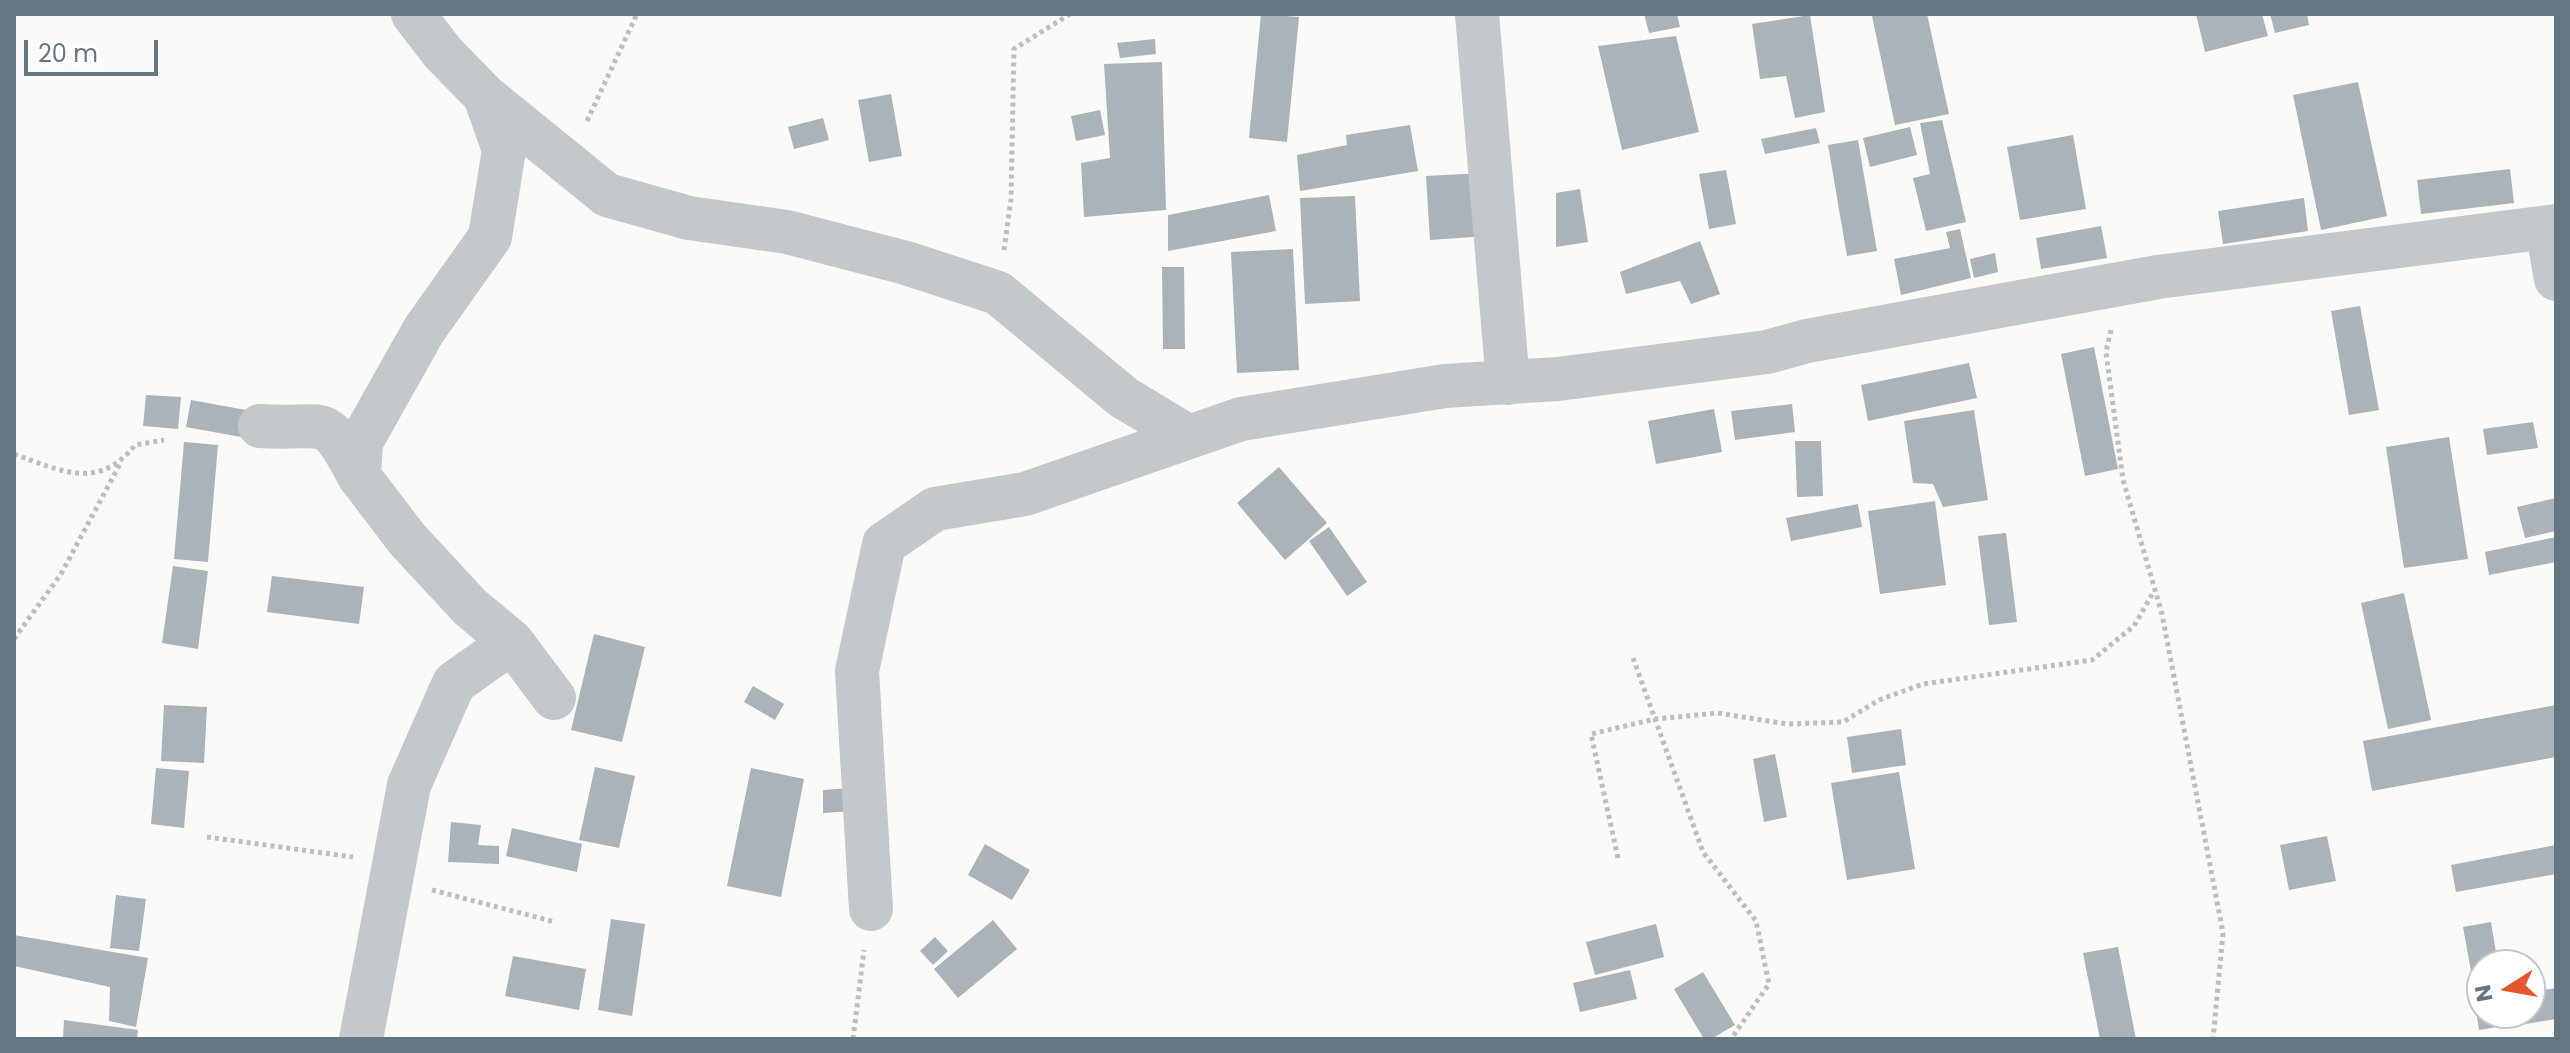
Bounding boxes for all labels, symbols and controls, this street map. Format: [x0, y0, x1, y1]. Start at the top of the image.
scale bar [28, 24, 162, 74]
text: 20 m [38, 37, 98, 70]
north arrow [2466, 949, 2546, 1029]
text: N [2467, 982, 2501, 1004]

